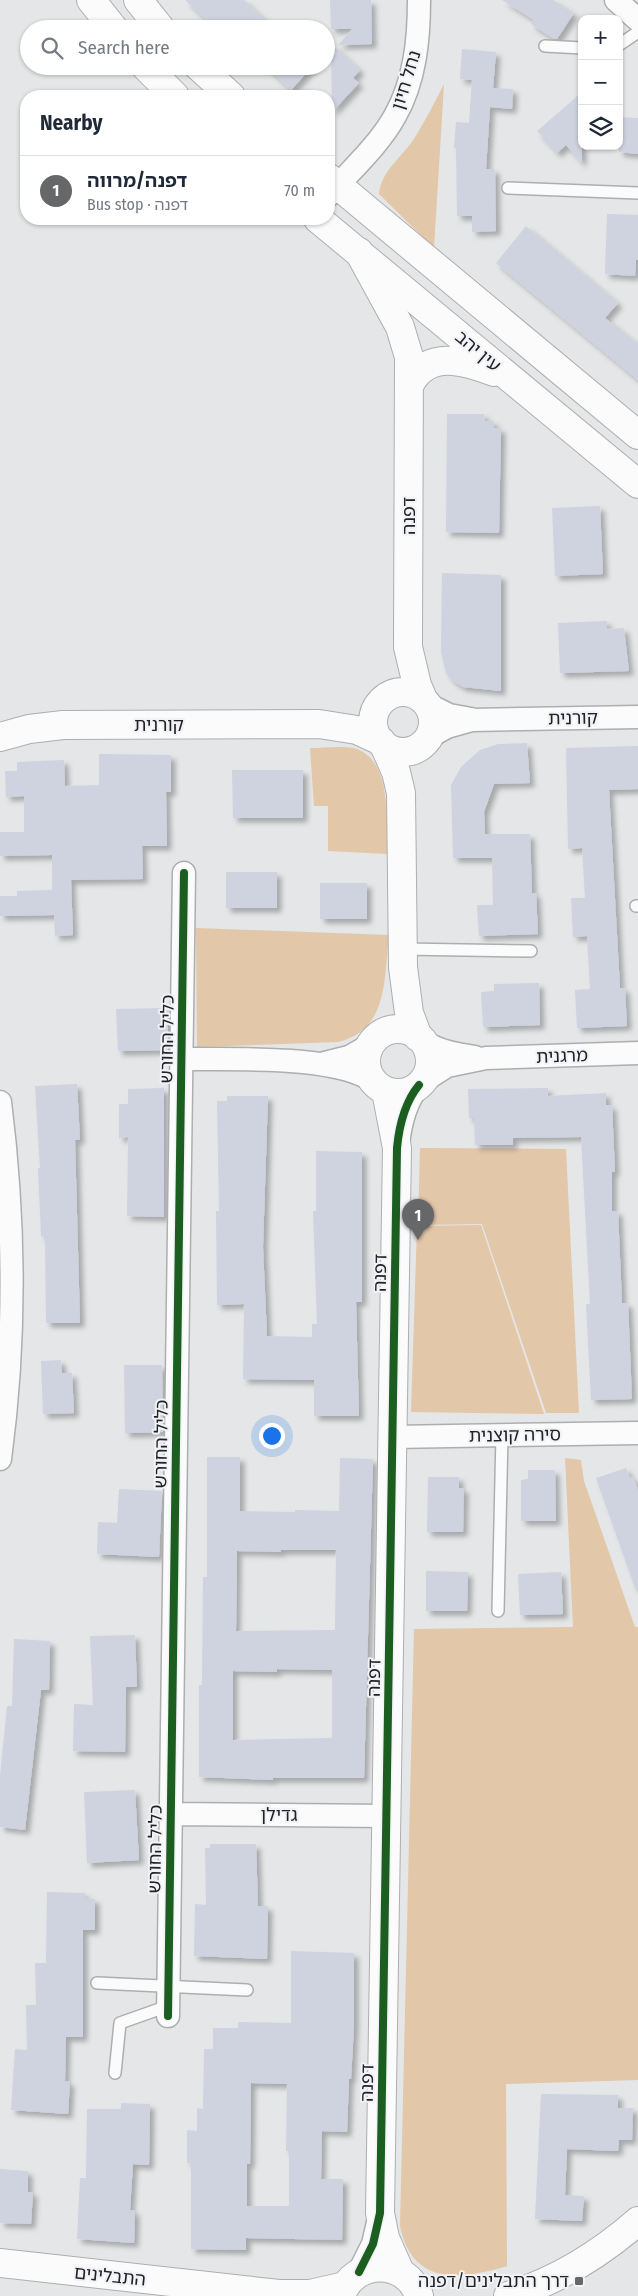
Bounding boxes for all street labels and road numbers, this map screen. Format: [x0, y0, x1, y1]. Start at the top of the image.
street label: נחל חיון [387, 48, 425, 112]
street label: עין יהב [451, 326, 505, 376]
street label: דפנה [398, 497, 420, 535]
street label: קורנית [548, 707, 598, 729]
street label: קורנית [134, 714, 184, 736]
street label: כליל החורש [155, 995, 179, 1083]
street label: מרגנית [536, 1044, 588, 1068]
street label: דפנה [369, 1254, 391, 1292]
street label: כליל החורש [149, 1400, 173, 1488]
street label: סירה קוצנית [469, 1423, 561, 1447]
street label: דפנה [363, 1659, 385, 1697]
street label: גדילן [260, 1804, 298, 1826]
street label: כליל החורש [143, 1805, 167, 1893]
street label: דפנה [356, 2064, 378, 2102]
street label: התבלינים [73, 2261, 147, 2291]

